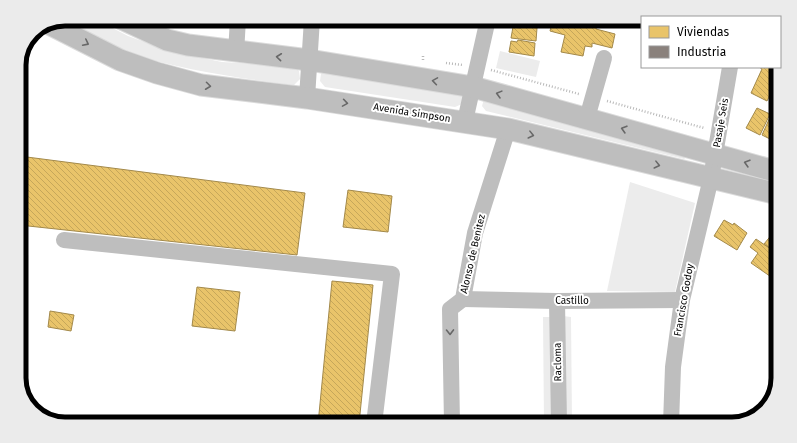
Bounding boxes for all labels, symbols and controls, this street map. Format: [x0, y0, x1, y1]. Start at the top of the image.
legend [641, 16, 781, 68]
text: Viviendas [677, 25, 730, 39]
one-way arrow [82, 38, 89, 46]
text: Industria [677, 45, 726, 59]
one-way arrow [276, 53, 282, 62]
one-way arrow [432, 77, 438, 85]
one-way arrow [205, 81, 211, 90]
one-way arrow [495, 90, 502, 99]
street label: Pasaje Seis [711, 97, 731, 149]
one-way arrow [342, 99, 349, 107]
street label: Avenida Simpson [373, 101, 451, 125]
one-way arrow [621, 125, 627, 133]
one-way arrow [528, 130, 534, 138]
one-way arrow [653, 160, 660, 169]
one-way arrow [743, 160, 750, 168]
street label: Alonso de Benitez [458, 213, 488, 295]
street label: Francisco Godoy [672, 263, 696, 337]
street label: Castillo [555, 295, 589, 307]
one-way arrow [446, 329, 455, 335]
street label: Racloma [552, 342, 564, 382]

